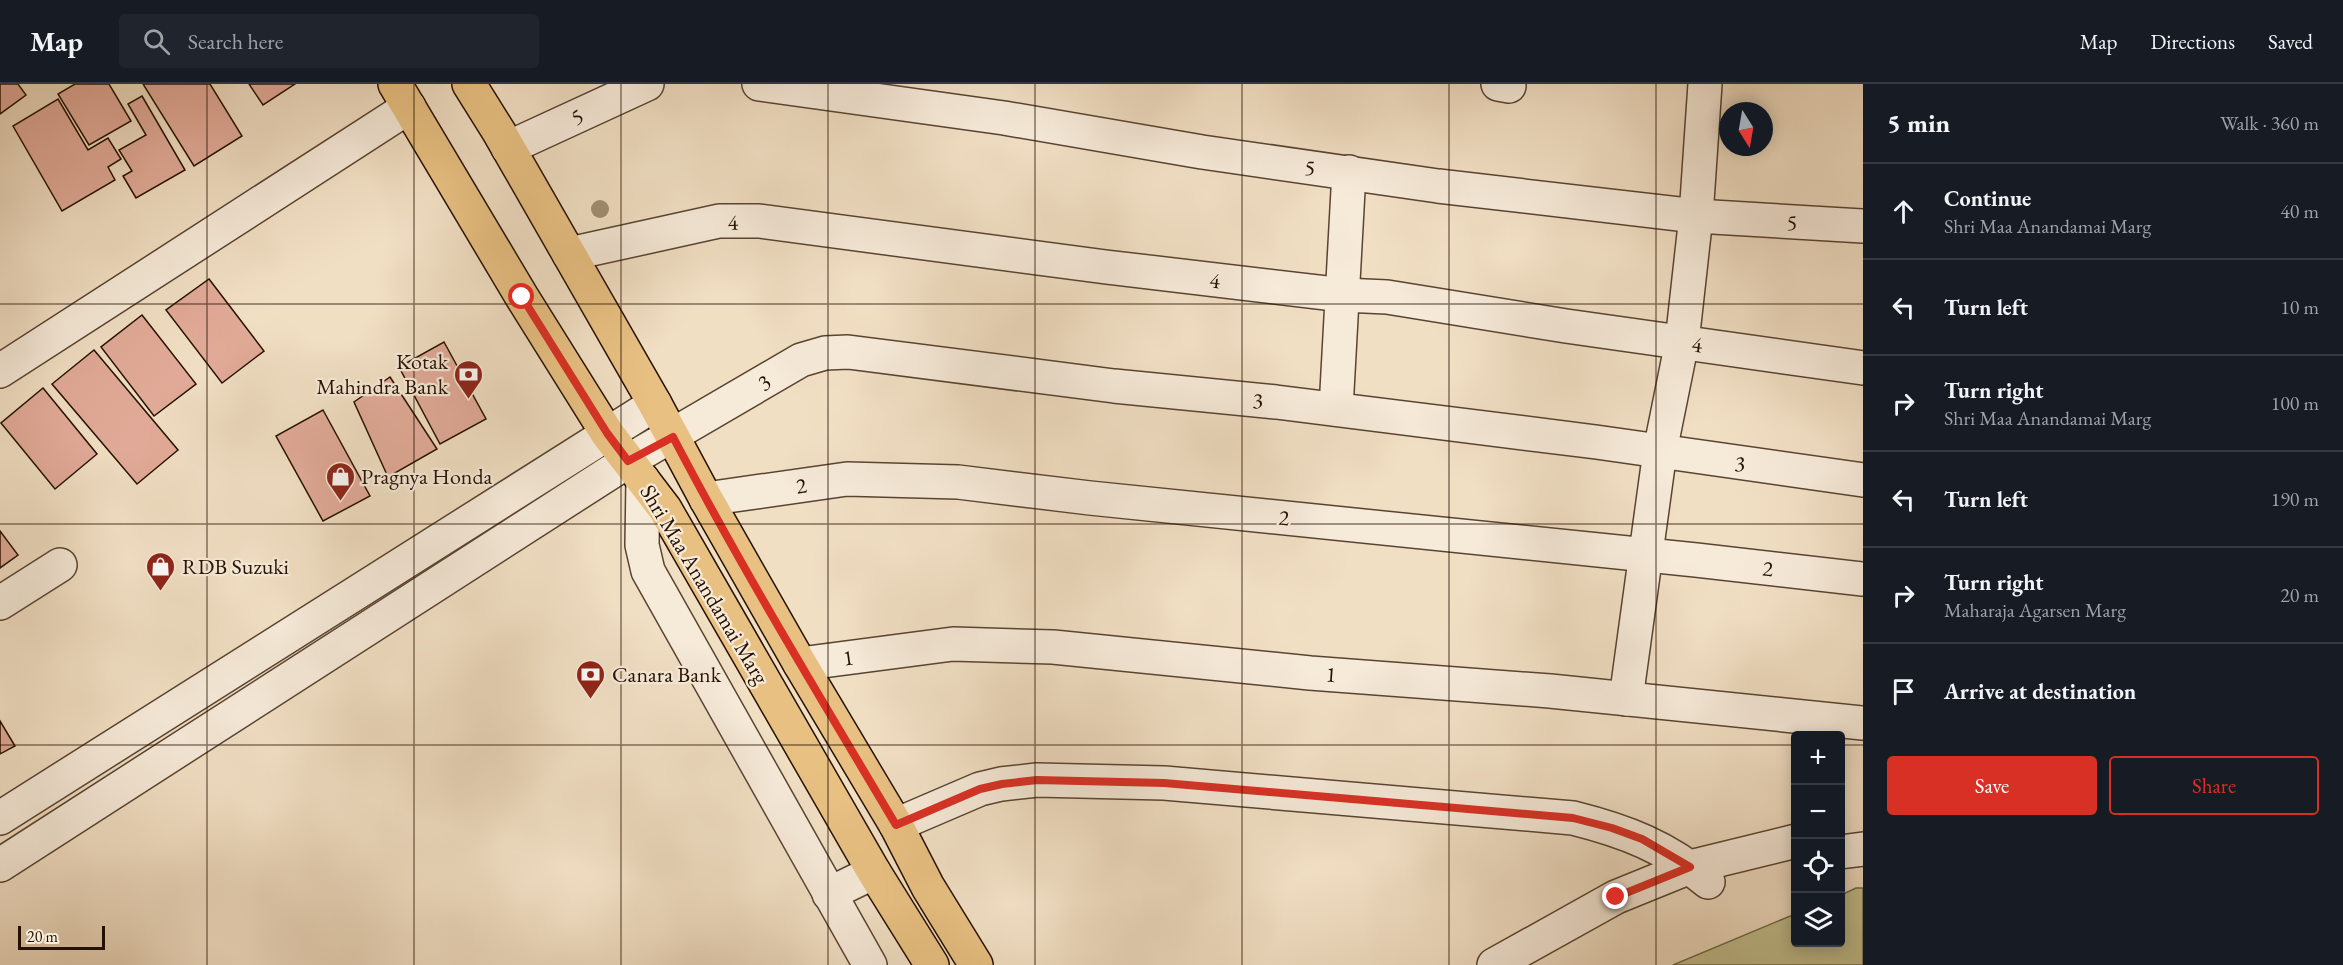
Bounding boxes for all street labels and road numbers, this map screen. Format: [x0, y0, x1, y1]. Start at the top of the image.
street label: 5 [566, 101, 588, 132]
street label: 5 [1303, 152, 1317, 183]
street label: 4 [727, 208, 739, 237]
street label: 5 [1786, 208, 1798, 237]
street label: 4 [1208, 265, 1222, 296]
street label: 4 [1690, 329, 1705, 360]
street label: 3 [752, 367, 776, 398]
street label: 3 [1251, 386, 1264, 415]
street label: 3 [1733, 448, 1747, 479]
street label: 2 [794, 470, 809, 501]
street label: Shri Maa Anandamai Marg [633, 479, 776, 690]
street label: 2 [1277, 503, 1291, 533]
street label: 2 [1761, 553, 1775, 584]
street label: 1 [841, 642, 855, 673]
street label: 1 [1325, 660, 1337, 689]

